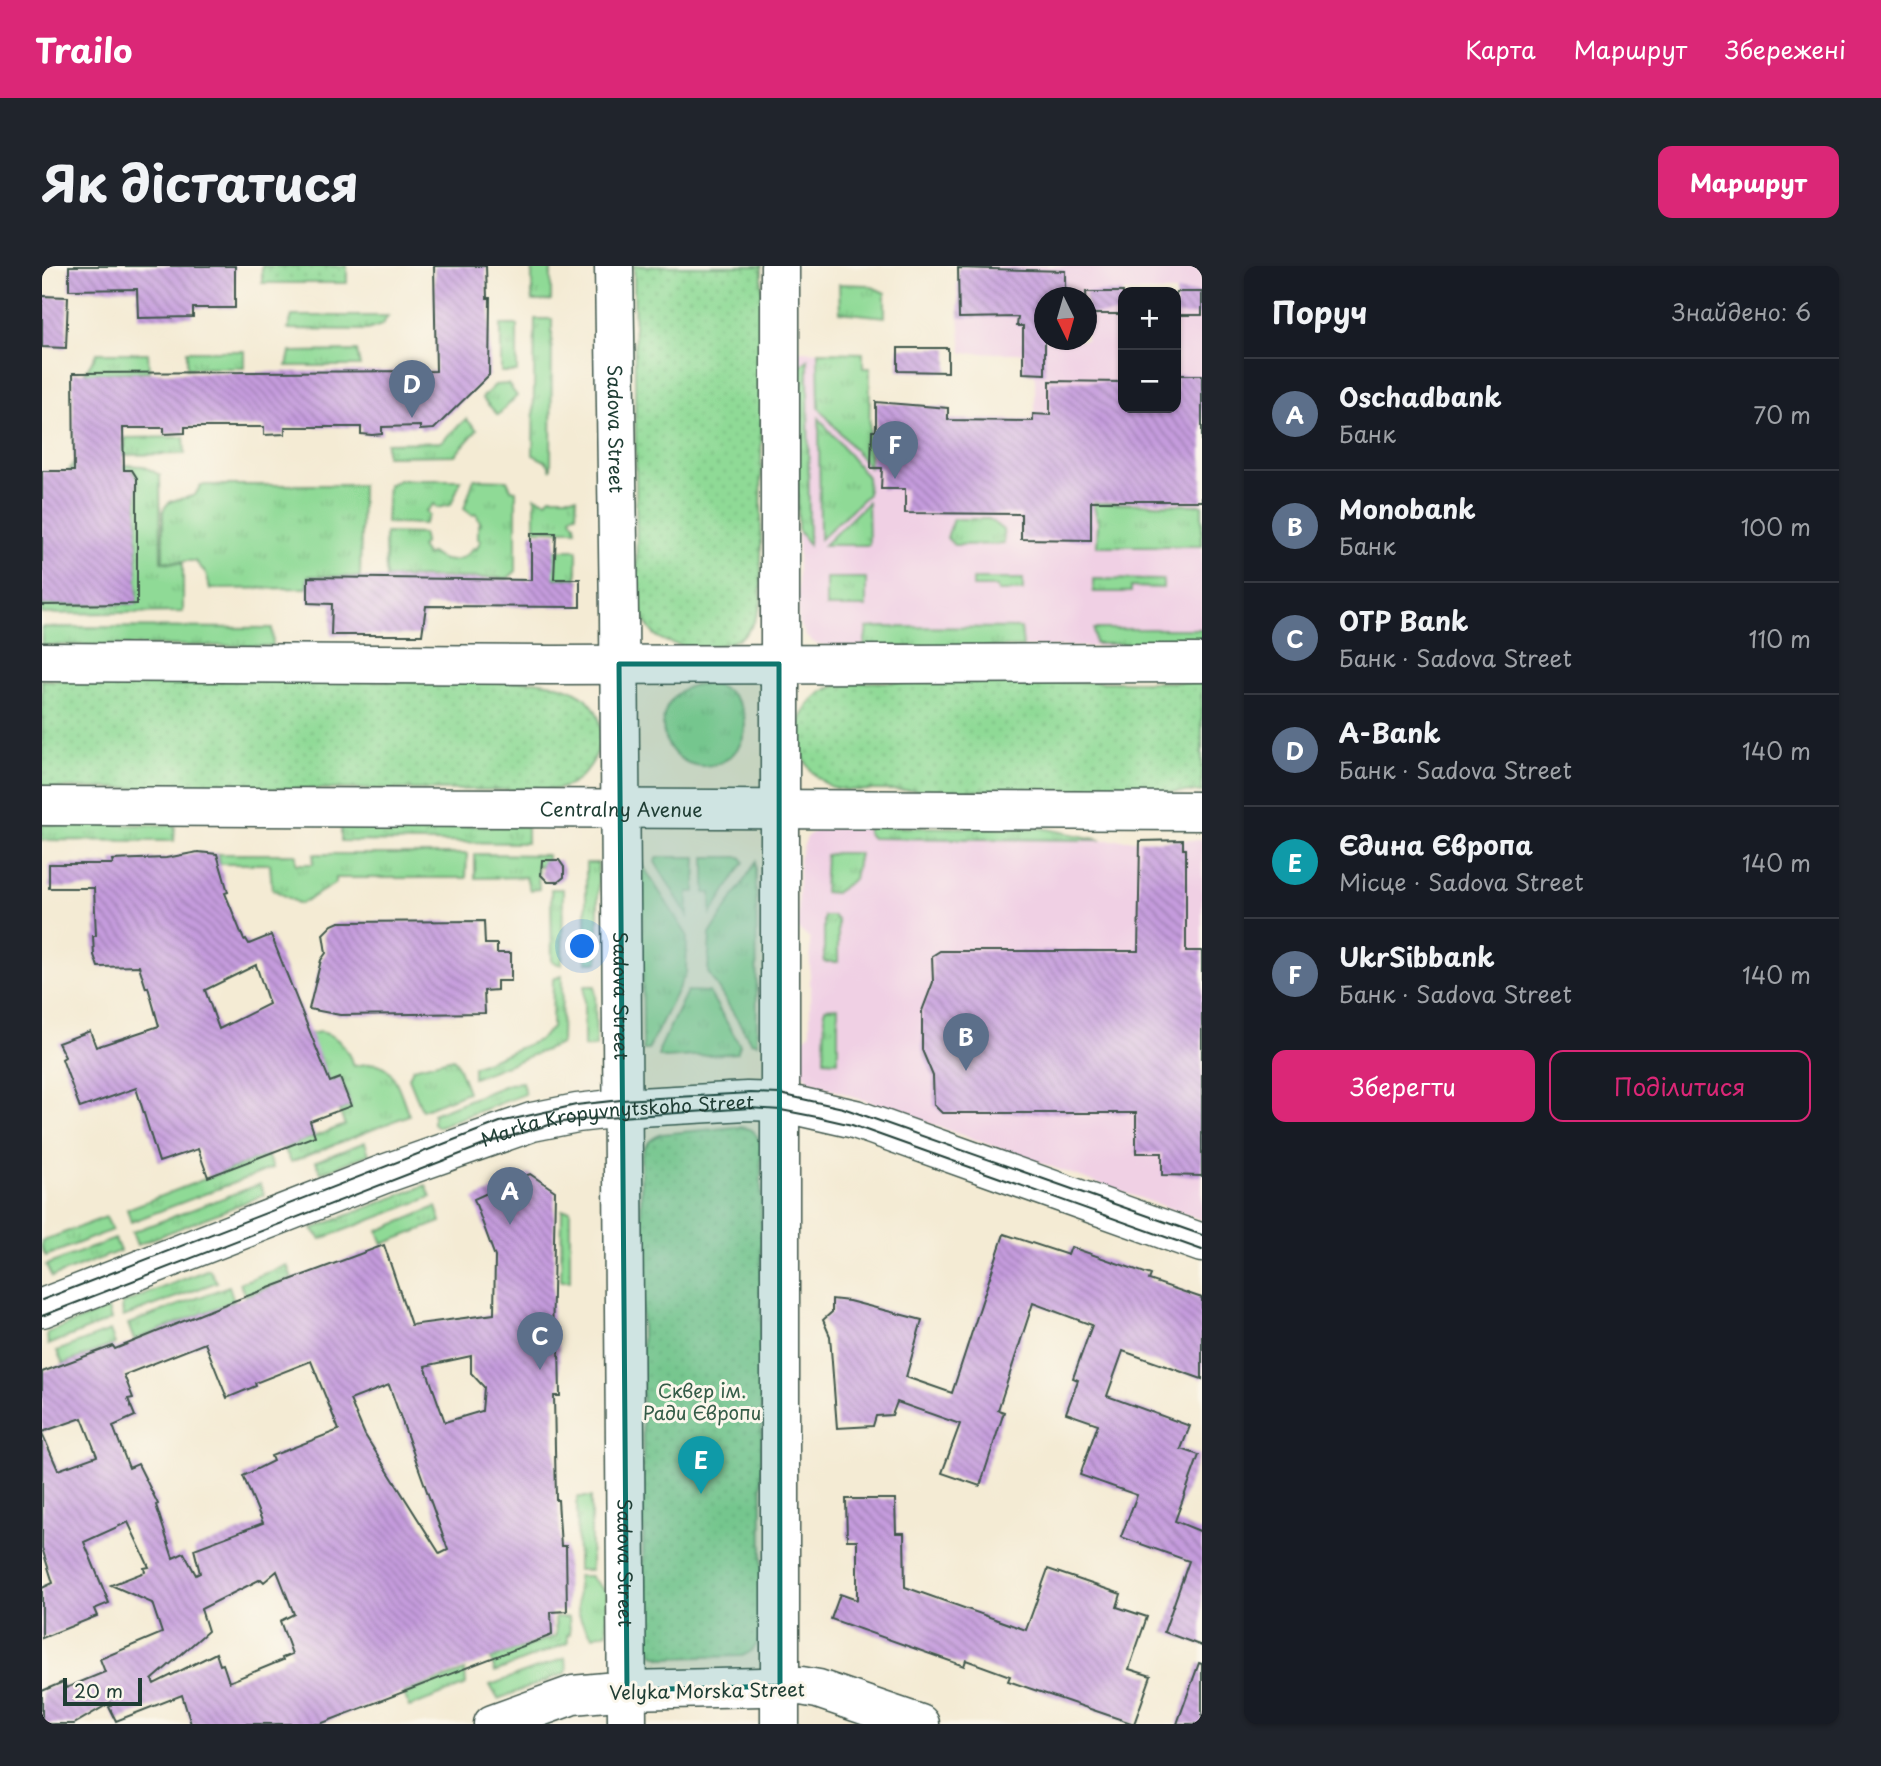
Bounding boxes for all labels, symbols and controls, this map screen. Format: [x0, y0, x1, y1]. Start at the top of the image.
text: Trailo [35, 24, 132, 74]
text: Карта [1465, 31, 1536, 67]
text: Маршрут [1574, 31, 1687, 67]
text: Збережені [1725, 31, 1846, 67]
text: Як дістатися [42, 145, 359, 219]
button: Маршрут [1658, 146, 1839, 218]
north arrow [1034, 287, 1097, 350]
map controls [1118, 287, 1181, 413]
button: + [1118, 287, 1181, 350]
text: Поруч [1272, 289, 1367, 334]
text: Знайдено: 6 [1672, 294, 1811, 329]
button: − [1118, 350, 1181, 413]
pin: D [389, 360, 435, 418]
street label: Sadova Street [601, 364, 631, 494]
text: Oschadbank [1339, 377, 1502, 416]
text: A [1286, 397, 1304, 432]
text: 70 m [1753, 397, 1811, 432]
text: Банк [1339, 416, 1396, 451]
pin: F [872, 421, 918, 479]
text: Monobank [1339, 489, 1476, 528]
text: B [1287, 509, 1303, 544]
text: 100 m [1741, 509, 1811, 544]
text: Банк [1339, 528, 1396, 563]
text: OTP Bank [1339, 601, 1469, 640]
text: C [1286, 621, 1304, 656]
text: 110 m [1749, 621, 1811, 656]
text: Банк · Sadova Street [1339, 640, 1572, 675]
text: A-Bank [1339, 713, 1441, 752]
text: D [1286, 733, 1304, 768]
text: 140 m [1742, 733, 1811, 768]
text: Банк · Sadova Street [1339, 752, 1572, 787]
street label: Centralny Avenue [539, 794, 703, 823]
text: Єдина Європа [1339, 825, 1533, 864]
text: E [1288, 845, 1302, 880]
text: 140 m [1742, 845, 1811, 880]
text: Місце · Sadova Street [1339, 864, 1584, 899]
your location [565, 929, 599, 963]
street label: Sadova Street [607, 932, 636, 1061]
text: UkrSibbank [1339, 937, 1495, 976]
text: F [1288, 957, 1302, 992]
text: 140 m [1742, 957, 1811, 992]
text: Банк · Sadova Street [1339, 976, 1572, 1011]
pin: B [943, 1013, 989, 1071]
button: Зберегти [1272, 1050, 1535, 1122]
button: Поділитися [1549, 1050, 1811, 1122]
street label: Marka Kropyvnytskoho Street [477, 1087, 755, 1153]
pin: A [487, 1167, 533, 1225]
pin: C [517, 1312, 563, 1370]
park label: Сквер ім. Ради Європи [643, 1376, 761, 1426]
pin: E [678, 1436, 724, 1494]
street label: Sadova Street [611, 1499, 640, 1628]
street label: Velyka Morska Street [609, 1674, 805, 1706]
scale bar [63, 1675, 142, 1707]
text: 20 m [74, 1676, 123, 1704]

